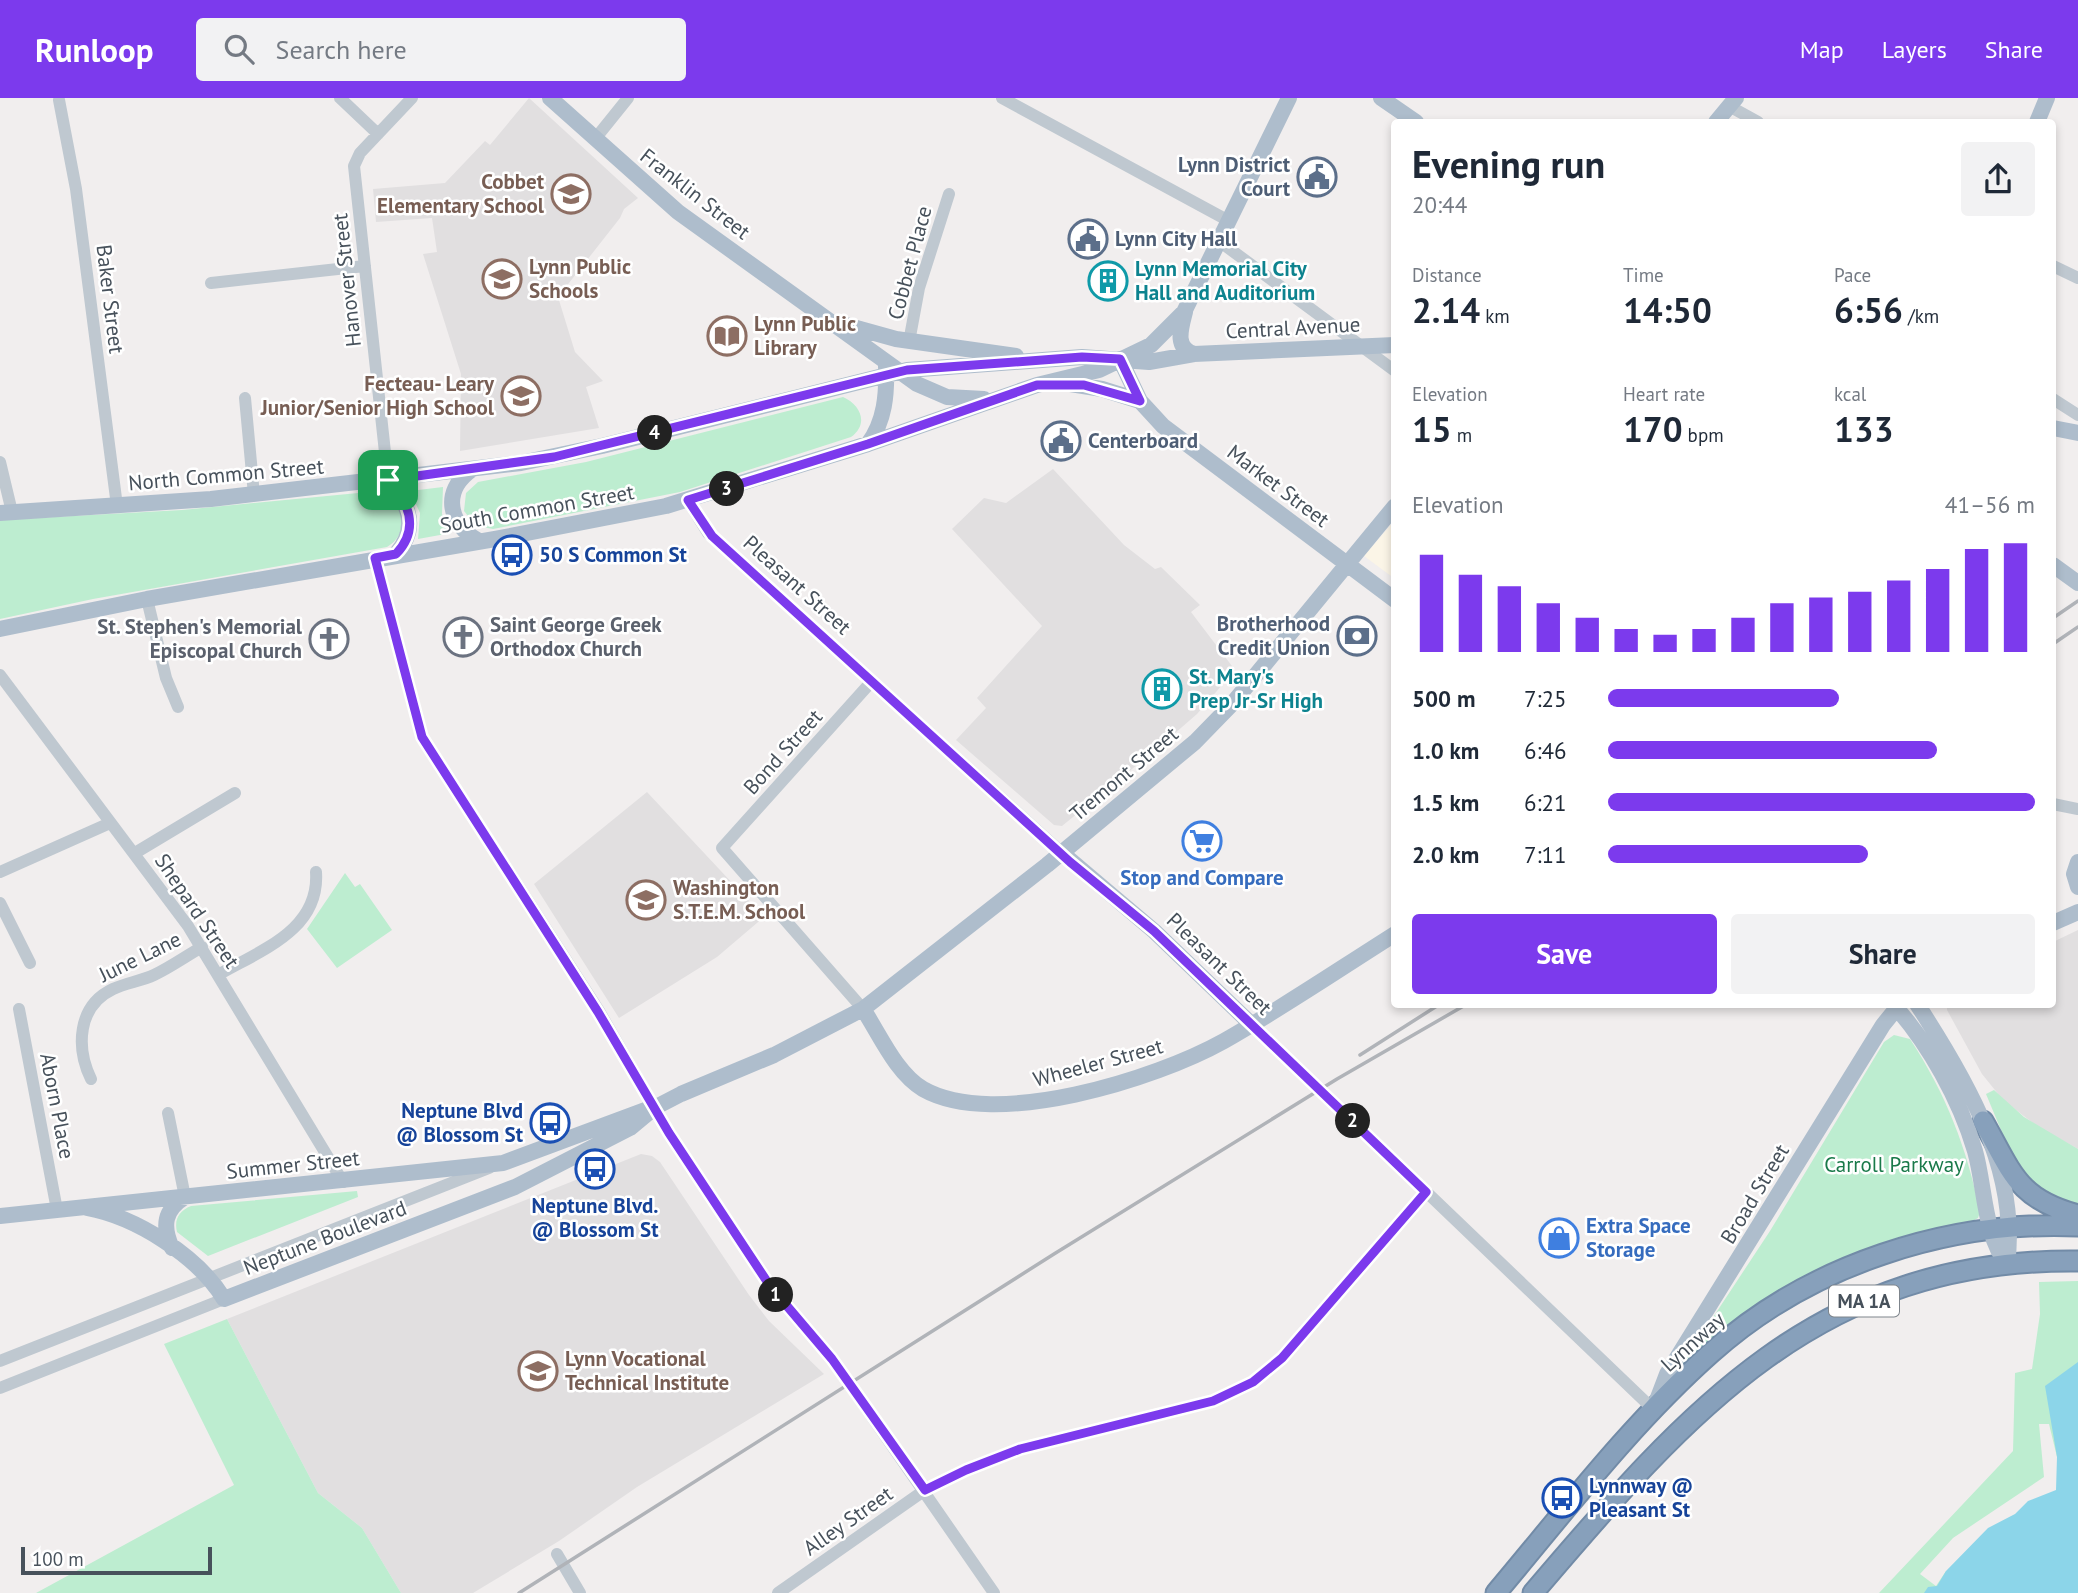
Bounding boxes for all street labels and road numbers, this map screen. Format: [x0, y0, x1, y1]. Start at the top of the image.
street label: Franklin Street [635, 142, 756, 245]
street label: Cobbet Place [881, 203, 938, 323]
street label: Hanover Street [326, 212, 367, 348]
street label: Baker Street [90, 243, 131, 355]
street label: Central Avenue [1225, 310, 1361, 345]
street label: Market Street [1222, 438, 1335, 533]
street label: North Common Street [127, 453, 325, 496]
street label: South Common Street [438, 478, 636, 539]
street label: Pleasant Street [738, 529, 857, 640]
street label: Bond Street [737, 703, 828, 800]
street label: Tremont Street [1064, 720, 1183, 827]
street label: Shepard Street [149, 848, 246, 973]
street label: Pleasant Street [1161, 907, 1278, 1021]
street label: June Lane [93, 925, 185, 988]
street label: Wheeler Street [1030, 1032, 1166, 1093]
street label: Aborn Place [34, 1051, 81, 1161]
street label: Broad Street [1714, 1139, 1795, 1249]
street label: Summer Street [225, 1144, 361, 1185]
street label: Neptune Boulevard [239, 1194, 410, 1281]
road number: MA 1A [1829, 1286, 1899, 1316]
street label: Lynnway [1655, 1306, 1731, 1377]
street label: Alley Street [798, 1480, 898, 1561]

